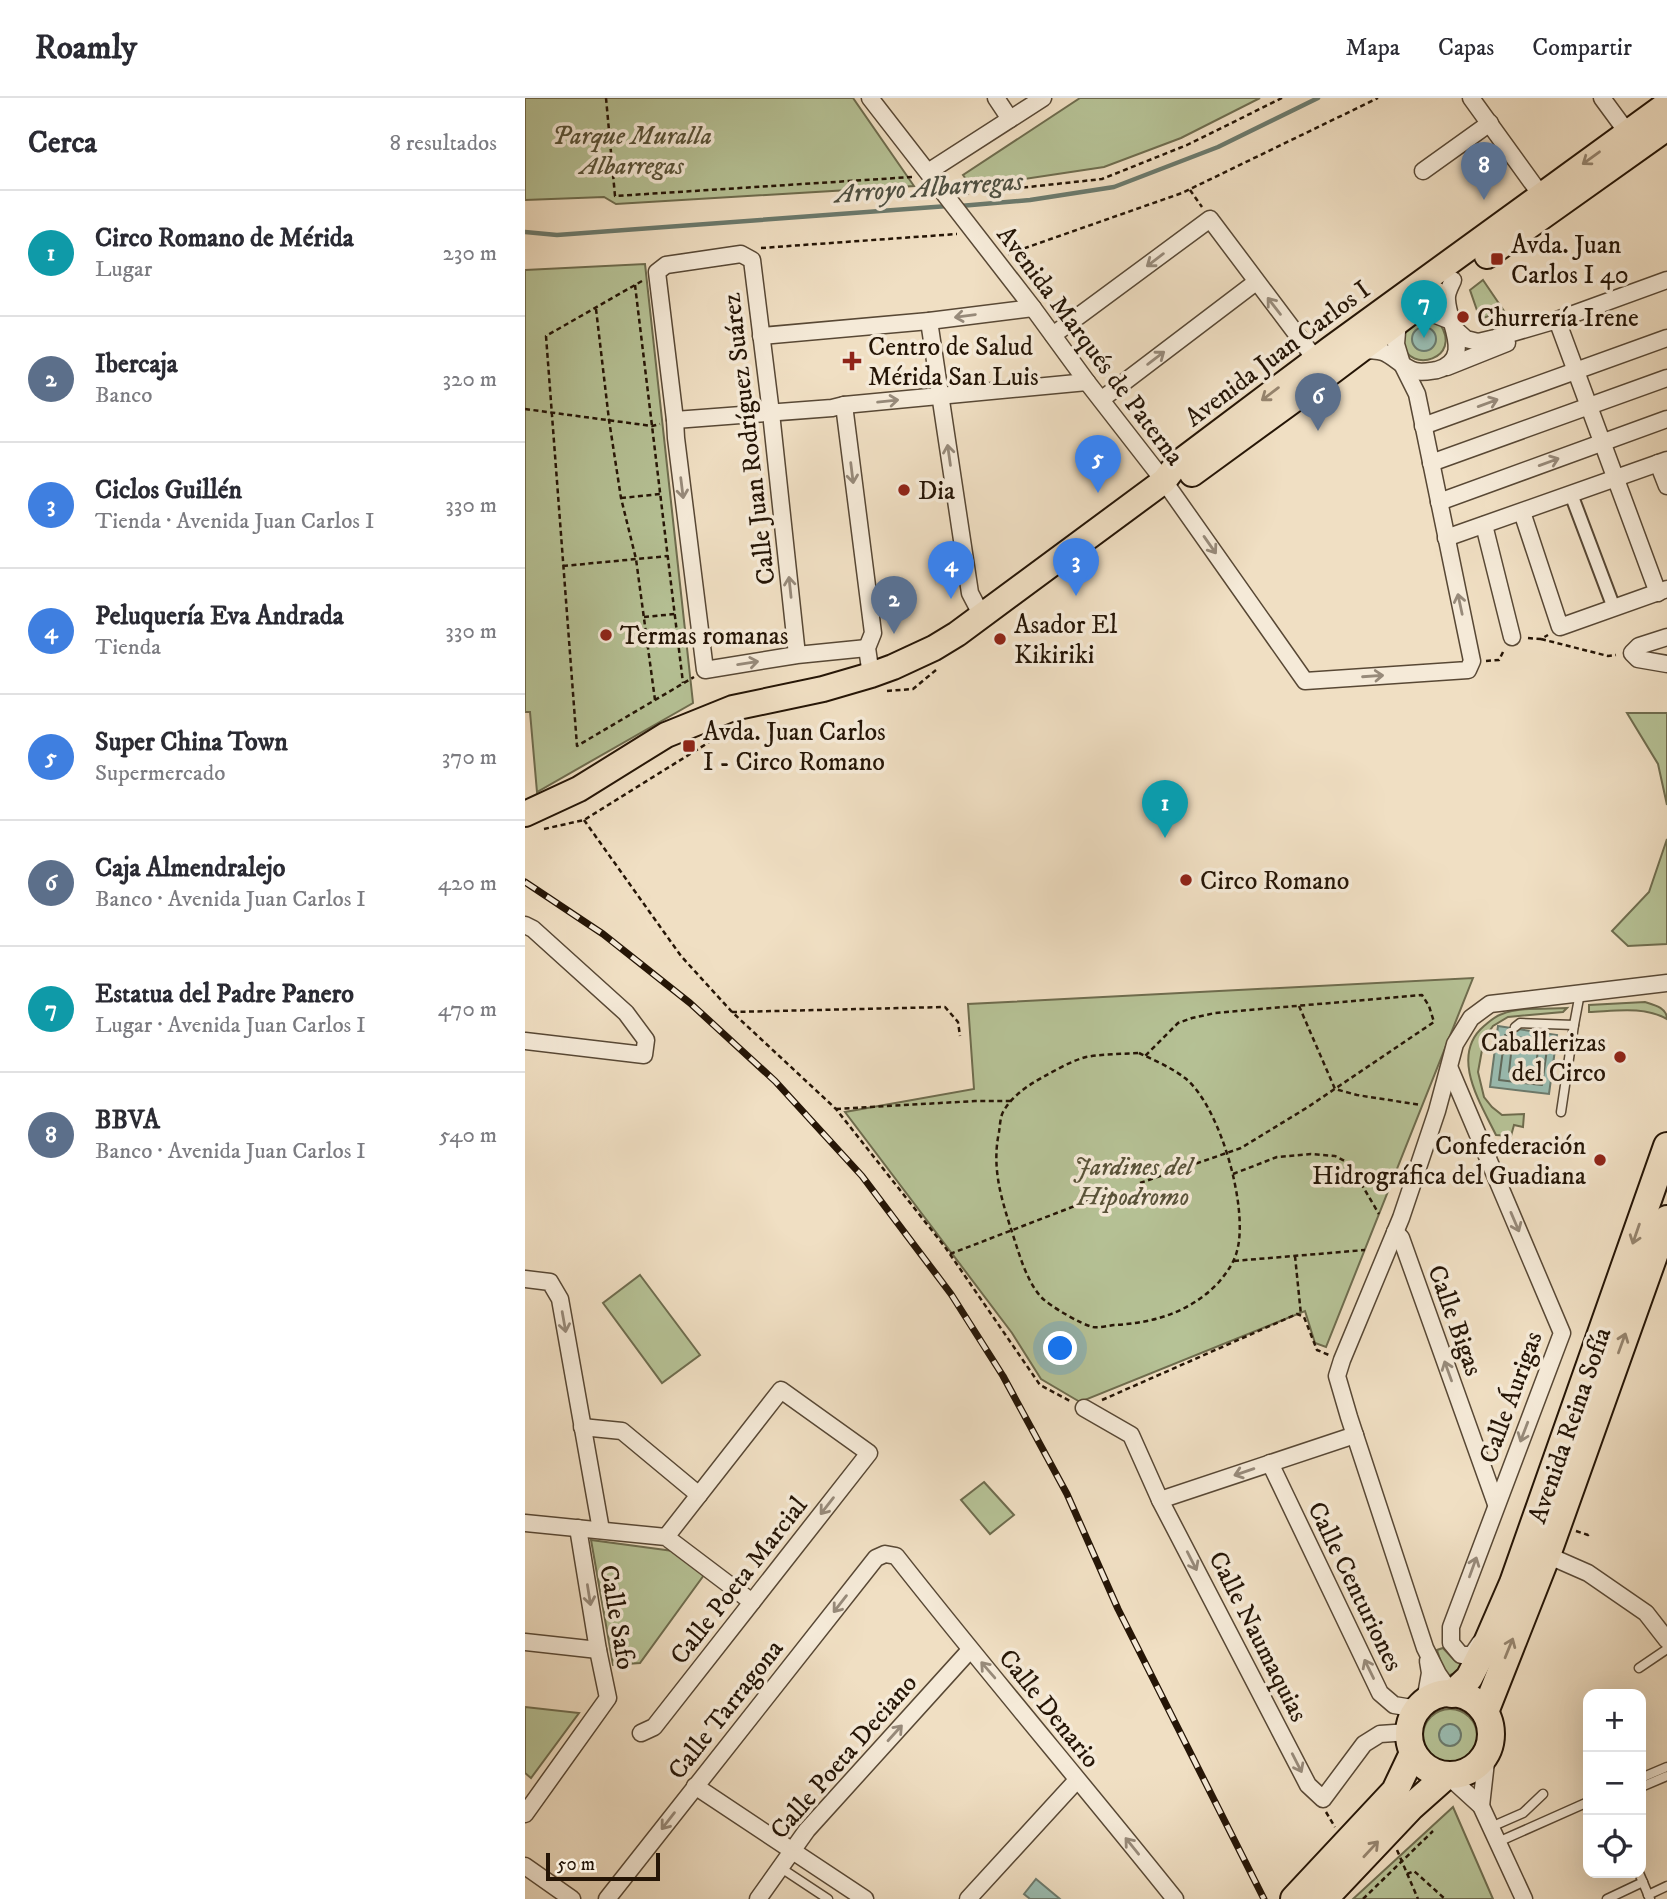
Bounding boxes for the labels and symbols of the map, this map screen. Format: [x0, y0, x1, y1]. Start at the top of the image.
park label: Parque Muralla Albarregas [552, 120, 712, 183]
pin: 8 [1461, 142, 1507, 200]
one-way arrow [1582, 151, 1601, 165]
water label: Arroyo Albarregas [831, 163, 1025, 212]
street label: Avenida Marqués de Paterna [989, 219, 1191, 472]
place label: Avda. Juan Carlos I 40 [1511, 229, 1629, 292]
marker: Avda. Juan Carlos I 40 [1489, 251, 1505, 267]
one-way arrow [1146, 253, 1165, 267]
street label: Avenida Juan Carlos I [1179, 274, 1377, 435]
pin: 7 [1401, 280, 1447, 338]
street label: Calle Juan Rodríguez Suárez [715, 291, 784, 587]
one-way arrow [1267, 297, 1282, 315]
place label: Churrería Irene [1477, 302, 1639, 335]
marker: Churrería Irene [1455, 309, 1471, 325]
one-way arrow [955, 310, 977, 323]
place label: Centro de Salud Mérida San Luis [868, 331, 1039, 394]
marker: Centro de Salud Mérida San Luis [842, 351, 862, 371]
one-way arrow [1147, 351, 1165, 366]
pin: 6 [1295, 373, 1341, 431]
one-way arrow [1261, 387, 1280, 402]
one-way arrow [876, 395, 899, 408]
one-way arrow [1476, 396, 1498, 408]
pin: 5 [1075, 435, 1121, 493]
one-way arrow [942, 444, 955, 466]
one-way arrow [1538, 454, 1560, 467]
one-way arrow [846, 461, 859, 484]
place label: Dia [918, 475, 955, 508]
one-way arrow [675, 476, 688, 499]
marker: Dia [896, 482, 912, 498]
one-way arrow [1203, 535, 1217, 554]
pin: 3 [1053, 538, 1099, 596]
pin: 4 [928, 541, 974, 599]
one-way arrow [783, 576, 796, 599]
pin: 2 [871, 576, 917, 634]
one-way arrow [1453, 593, 1467, 616]
place label: Asador El Kikiriki [1014, 609, 1117, 672]
place label: Termas romanas [620, 620, 789, 653]
marker: Termas romanas [598, 627, 614, 643]
marker: Asador El Kikiriki [992, 631, 1008, 647]
one-way arrow [736, 656, 759, 669]
one-way arrow [1361, 669, 1384, 682]
place label: Avda. Juan Carlos I - Circo Romano [703, 716, 886, 779]
marker: Avda. Juan Carlos I - Circo Romano [681, 738, 697, 754]
pin: 1 [1142, 780, 1188, 838]
place label: Circo Romano [1200, 865, 1349, 898]
marker: Circo Romano [1178, 872, 1194, 888]
place label: Caballerizas del Circo [1481, 1027, 1606, 1090]
marker: Caballerizas del Circo [1612, 1049, 1628, 1065]
place label: Confederación Hidrográfica del Guadiana [1312, 1130, 1586, 1193]
park label: Jardines del Hipodromo [1073, 1151, 1196, 1214]
marker: Confederación Hidrográfica del Guadiana [1592, 1152, 1608, 1168]
one-way arrow [1509, 1210, 1522, 1232]
one-way arrow [1629, 1222, 1641, 1244]
street label: Calle Bigas [1419, 1261, 1490, 1380]
one-way arrow [558, 1310, 571, 1333]
street label: Avenida Reina Sofía [1521, 1323, 1619, 1528]
street label: Calle Áurigas [1471, 1327, 1551, 1468]
your location [1043, 1331, 1077, 1365]
one-way arrow [1617, 1332, 1630, 1354]
one-way arrow [1441, 1360, 1454, 1382]
one-way arrow [1517, 1421, 1529, 1443]
one-way arrow [1233, 1467, 1255, 1479]
street label: Calle Poeta Marcial [663, 1490, 815, 1672]
street label: Calle Centuriones [1299, 1496, 1410, 1677]
one-way arrow [820, 1497, 835, 1515]
street label: Calle Naumaquias [1201, 1546, 1315, 1727]
one-way arrow [1186, 1550, 1199, 1571]
one-way arrow [1468, 1557, 1481, 1579]
street label: Calle Safo [591, 1562, 642, 1672]
one-way arrow [583, 1583, 596, 1606]
one-way arrow [832, 1594, 847, 1613]
street label: Calle Tarragona [661, 1633, 791, 1787]
one-way arrow [1504, 1638, 1517, 1660]
street label: Calle Denario [991, 1643, 1107, 1775]
one-way arrow [1362, 1659, 1375, 1680]
one-way arrow [980, 1661, 996, 1679]
street label: Calle Poeta Deciano [763, 1668, 925, 1846]
one-way arrow [886, 1725, 903, 1742]
one-way arrow [1290, 1752, 1304, 1773]
one-way arrow [660, 1811, 675, 1829]
one-way arrow [1124, 1838, 1139, 1856]
one-way arrow [1363, 1841, 1380, 1858]
scale bar [546, 1850, 660, 1882]

